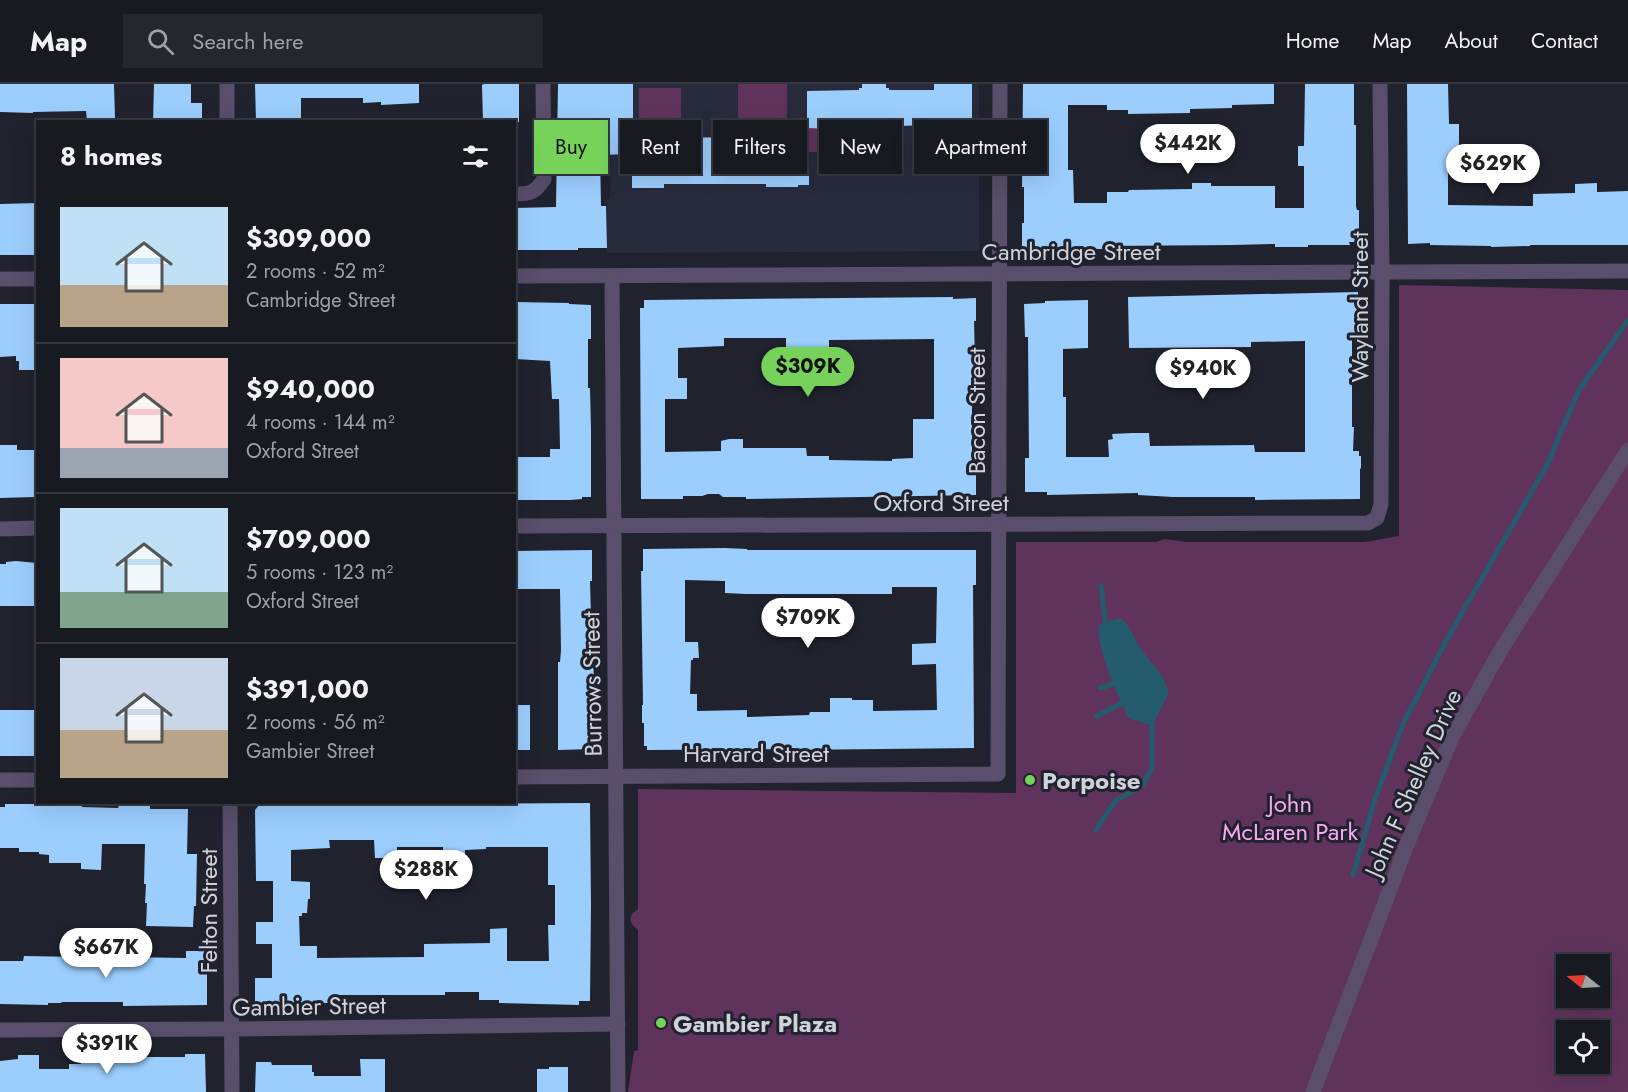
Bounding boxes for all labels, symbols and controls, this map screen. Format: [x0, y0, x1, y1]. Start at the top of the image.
search box [123, 14, 543, 68]
text: Map [30, 21, 87, 62]
icon: search [144, 25, 177, 58]
text: Search here [192, 25, 304, 57]
text: Home [1286, 26, 1339, 56]
text: Map [1372, 26, 1412, 56]
text: About [1445, 26, 1498, 56]
text: Contact [1531, 26, 1598, 56]
chip: Buy [534, 120, 608, 174]
chip: Rent [620, 120, 701, 174]
chip: Filters [713, 120, 807, 174]
chip: New [819, 120, 902, 174]
chip: Apartment [914, 120, 1047, 174]
pin: $442K [1146, 124, 1230, 175]
text: $442K [1154, 129, 1222, 158]
text: 8 homes [60, 137, 162, 175]
icon: filters [459, 140, 492, 173]
pin: $629K [1451, 144, 1535, 195]
text: $629K [1460, 149, 1526, 178]
text: $309,000 [246, 219, 371, 257]
icon: home [108, 231, 180, 303]
street label: Wayland Street [1342, 231, 1377, 383]
street label: Cambridge Street [981, 234, 1161, 269]
text: 2 rooms · 52 m² [246, 257, 385, 286]
text: Cambridge Street [246, 286, 395, 315]
pin: $309K [766, 347, 850, 398]
street label: Bacon Street [959, 347, 994, 474]
pin: $940K [1161, 349, 1245, 400]
text: $309K [775, 352, 841, 381]
text: $940K [1170, 354, 1237, 383]
text: $940,000 [246, 370, 375, 408]
icon: home [108, 382, 180, 454]
text: 4 rooms · 144 m² [246, 408, 395, 437]
text: Oxford Street [246, 437, 359, 466]
street label: Oxford Street [873, 485, 1009, 520]
text: $709,000 [246, 520, 371, 558]
icon: home [108, 532, 180, 604]
text: 5 rooms · 123 m² [246, 558, 393, 587]
text: Oxford Street [246, 587, 359, 616]
pin: $709K [766, 598, 850, 649]
text: $709K [775, 603, 841, 632]
street label: Burrows Street [573, 611, 611, 757]
text: $391,000 [246, 670, 369, 708]
icon: home [108, 682, 180, 754]
street label: John F Shelley Drive [1355, 683, 1470, 885]
text: 2 rooms · 56 m² [246, 708, 385, 737]
street label: Harvard Street [683, 736, 829, 771]
text: Gambier Street [246, 737, 374, 766]
place label: Porpoise [1042, 763, 1141, 798]
marker: Porpoise [1023, 773, 1037, 787]
park label: John McLaren Park [1222, 786, 1358, 849]
street label: Felton Street [191, 848, 226, 974]
pin: $288K [384, 850, 468, 901]
text: $288K [394, 855, 458, 884]
pin: $667K [64, 928, 148, 979]
text: $667K [73, 933, 139, 962]
north arrow [1556, 954, 1610, 1008]
map controls [1556, 954, 1610, 1074]
street label: Gambier Street [232, 987, 386, 1025]
place label: Gambier Plaza [673, 1006, 837, 1041]
marker: Gambier Plaza [654, 1016, 668, 1030]
button: locate [1556, 1020, 1610, 1074]
pin: $391K [65, 1024, 149, 1075]
text: $391K [76, 1029, 138, 1058]

